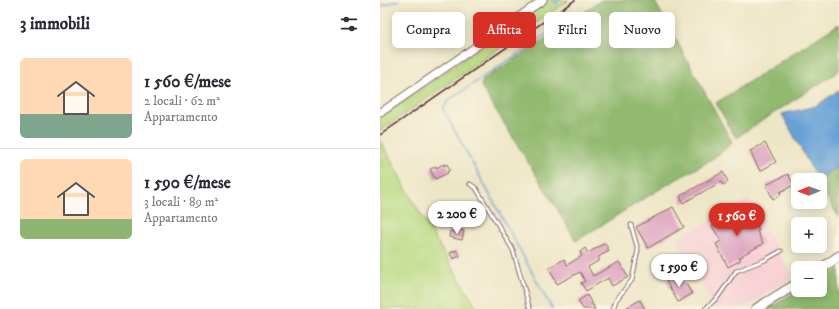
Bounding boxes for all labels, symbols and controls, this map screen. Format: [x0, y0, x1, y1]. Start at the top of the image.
chip: Compra [392, 12, 465, 48]
chip: Affitta [473, 12, 536, 48]
chip: Filtri [544, 12, 601, 48]
chip: Nuovo [609, 12, 675, 48]
text: 3 immobili [20, 13, 90, 35]
icon: filters [338, 13, 360, 35]
text: 1 560 €/mese [144, 71, 231, 93]
icon: home [52, 74, 100, 122]
text: 2 locali · 62 m² [144, 93, 220, 109]
text: Appartamento [144, 109, 218, 125]
text: 1 590 €/mese [144, 172, 231, 194]
north arrow [791, 173, 827, 209]
map controls [791, 173, 827, 297]
icon: home [52, 175, 100, 223]
text: 3 locali · 89 m² [144, 194, 218, 210]
pin: 2 200 € [420, 201, 494, 235]
pin: 1 560 € [700, 203, 774, 237]
text: 2 200 € [437, 206, 477, 222]
text: 1 560 € [718, 208, 756, 224]
text: Appartamento [144, 210, 218, 226]
button: + [791, 217, 827, 253]
pin: 1 590 € [642, 254, 716, 288]
text: 1 590 € [660, 259, 698, 275]
button: − [791, 261, 827, 297]

